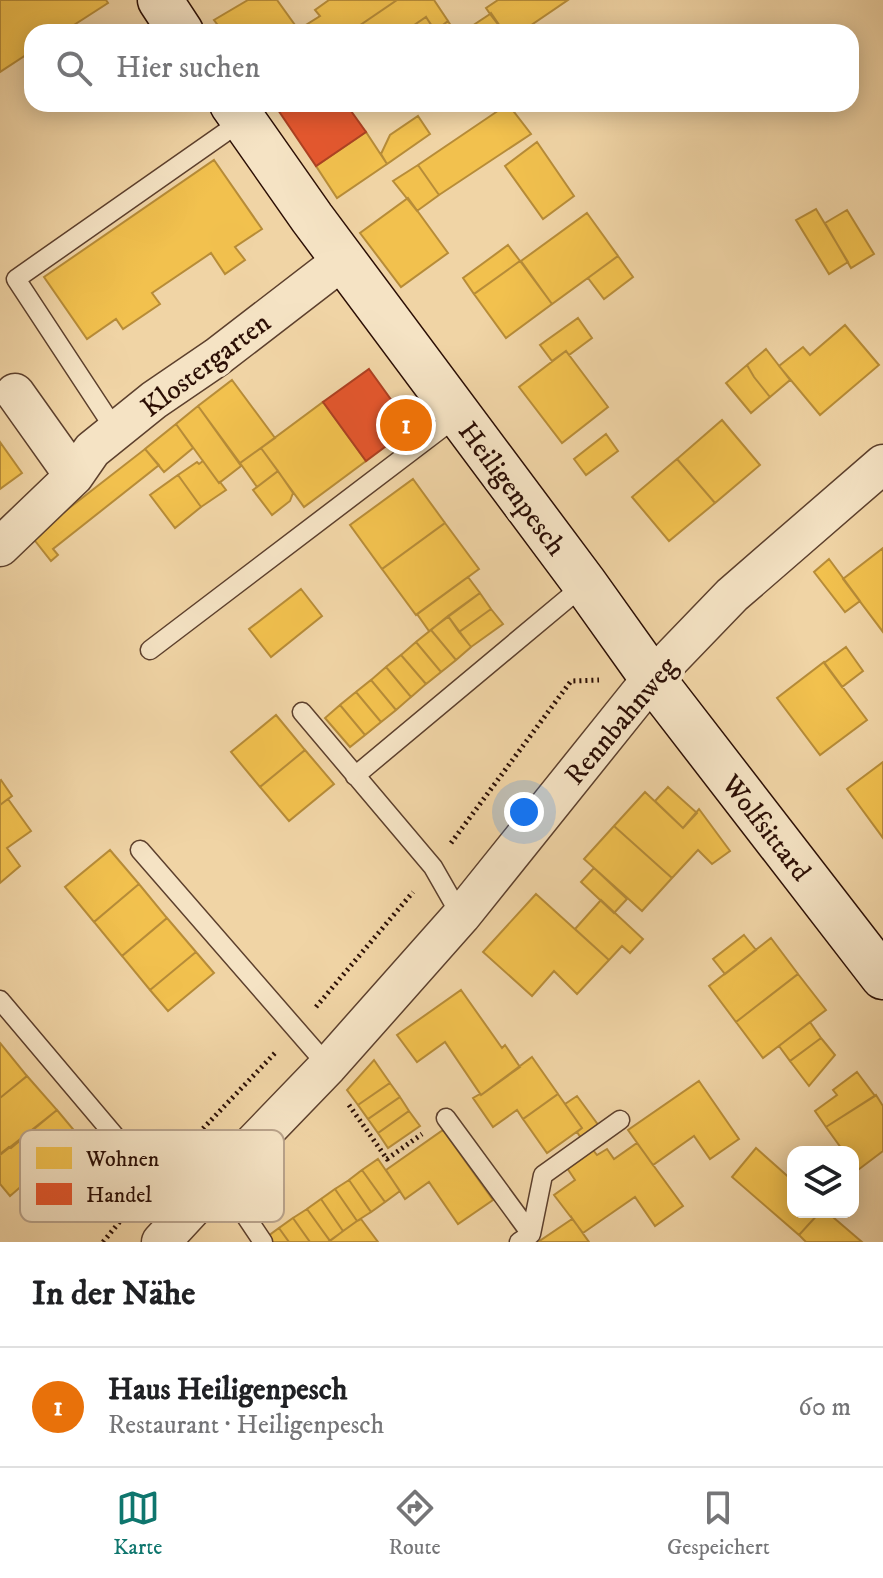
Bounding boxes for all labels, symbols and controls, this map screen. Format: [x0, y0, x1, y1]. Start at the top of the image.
search box [24, 24, 859, 112]
icon: search [52, 46, 96, 90]
text: Hier suchen [116, 50, 260, 87]
street label: Klostergarten [134, 305, 278, 425]
pin: 1 [380, 395, 432, 455]
street label: Heiligenpesch [450, 415, 574, 563]
street label: Rennbahnweg [557, 649, 685, 792]
street label: Wolfsittard [713, 767, 818, 888]
your location [504, 792, 544, 832]
legend [20, 1130, 284, 1222]
text: Wohnen [85, 1146, 160, 1173]
map controls [787, 1146, 859, 1218]
button: layers [787, 1146, 859, 1218]
text: Handel [86, 1182, 152, 1209]
text: In der Nähe [32, 1273, 195, 1315]
text: Haus Heiligenpesch [108, 1372, 347, 1409]
text: 1 [53, 1391, 63, 1424]
text: 60 m [798, 1391, 851, 1424]
text: Restaurant · Heiligenpesch [108, 1409, 384, 1442]
tab: Karte [113, 1486, 162, 1561]
tab: Route [389, 1486, 441, 1561]
tab: Gespeichert [667, 1486, 770, 1561]

